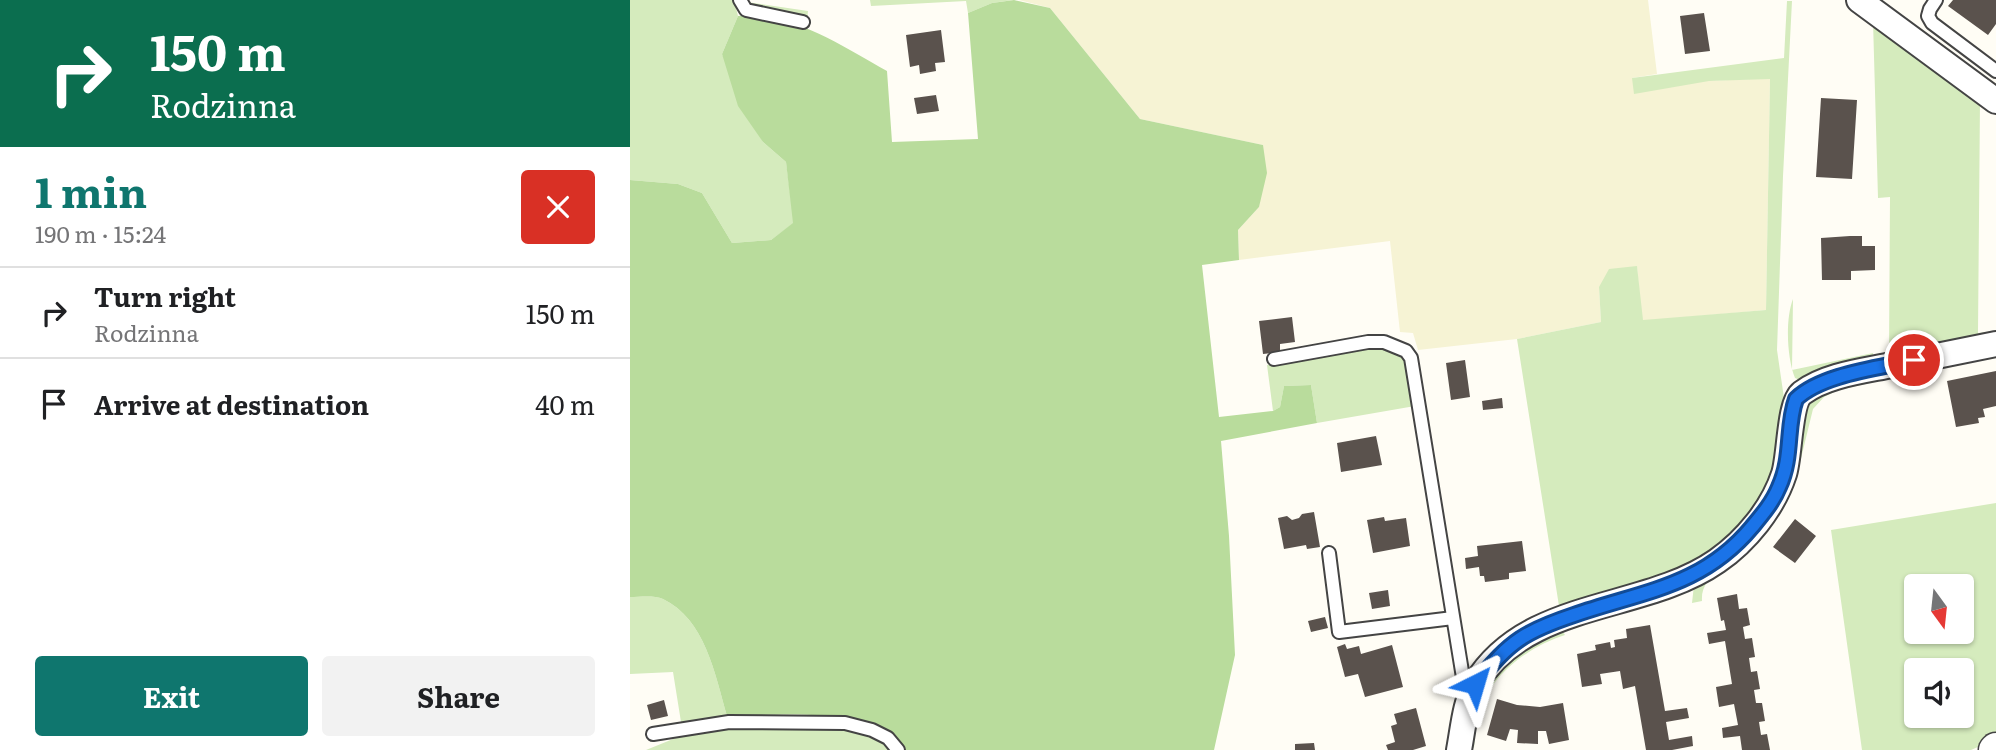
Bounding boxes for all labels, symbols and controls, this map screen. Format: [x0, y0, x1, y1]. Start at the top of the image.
text: 150 m [150, 13, 286, 86]
icon: right [35, 28, 126, 119]
text: Rodzinna [150, 80, 296, 128]
text: 1 min [35, 159, 147, 221]
button: close [521, 170, 595, 244]
text: 190 m · 15:24 [35, 216, 166, 250]
text: Turn right [94, 276, 236, 315]
text: 150 m [526, 293, 595, 332]
icon: right [35, 294, 73, 332]
text: Rodzinna [94, 315, 199, 349]
pin [1884, 330, 1944, 390]
icon: arrive [1895, 341, 1933, 379]
text: Arrive at destination [94, 384, 369, 423]
text: 40 m [535, 384, 595, 423]
icon: arrive [35, 385, 73, 423]
north arrow [1904, 574, 1974, 644]
map controls [1904, 574, 1974, 728]
position arrow [1438, 647, 1512, 721]
button: Exit [35, 656, 308, 736]
button: Share [322, 656, 595, 736]
button: sound [1904, 658, 1974, 728]

